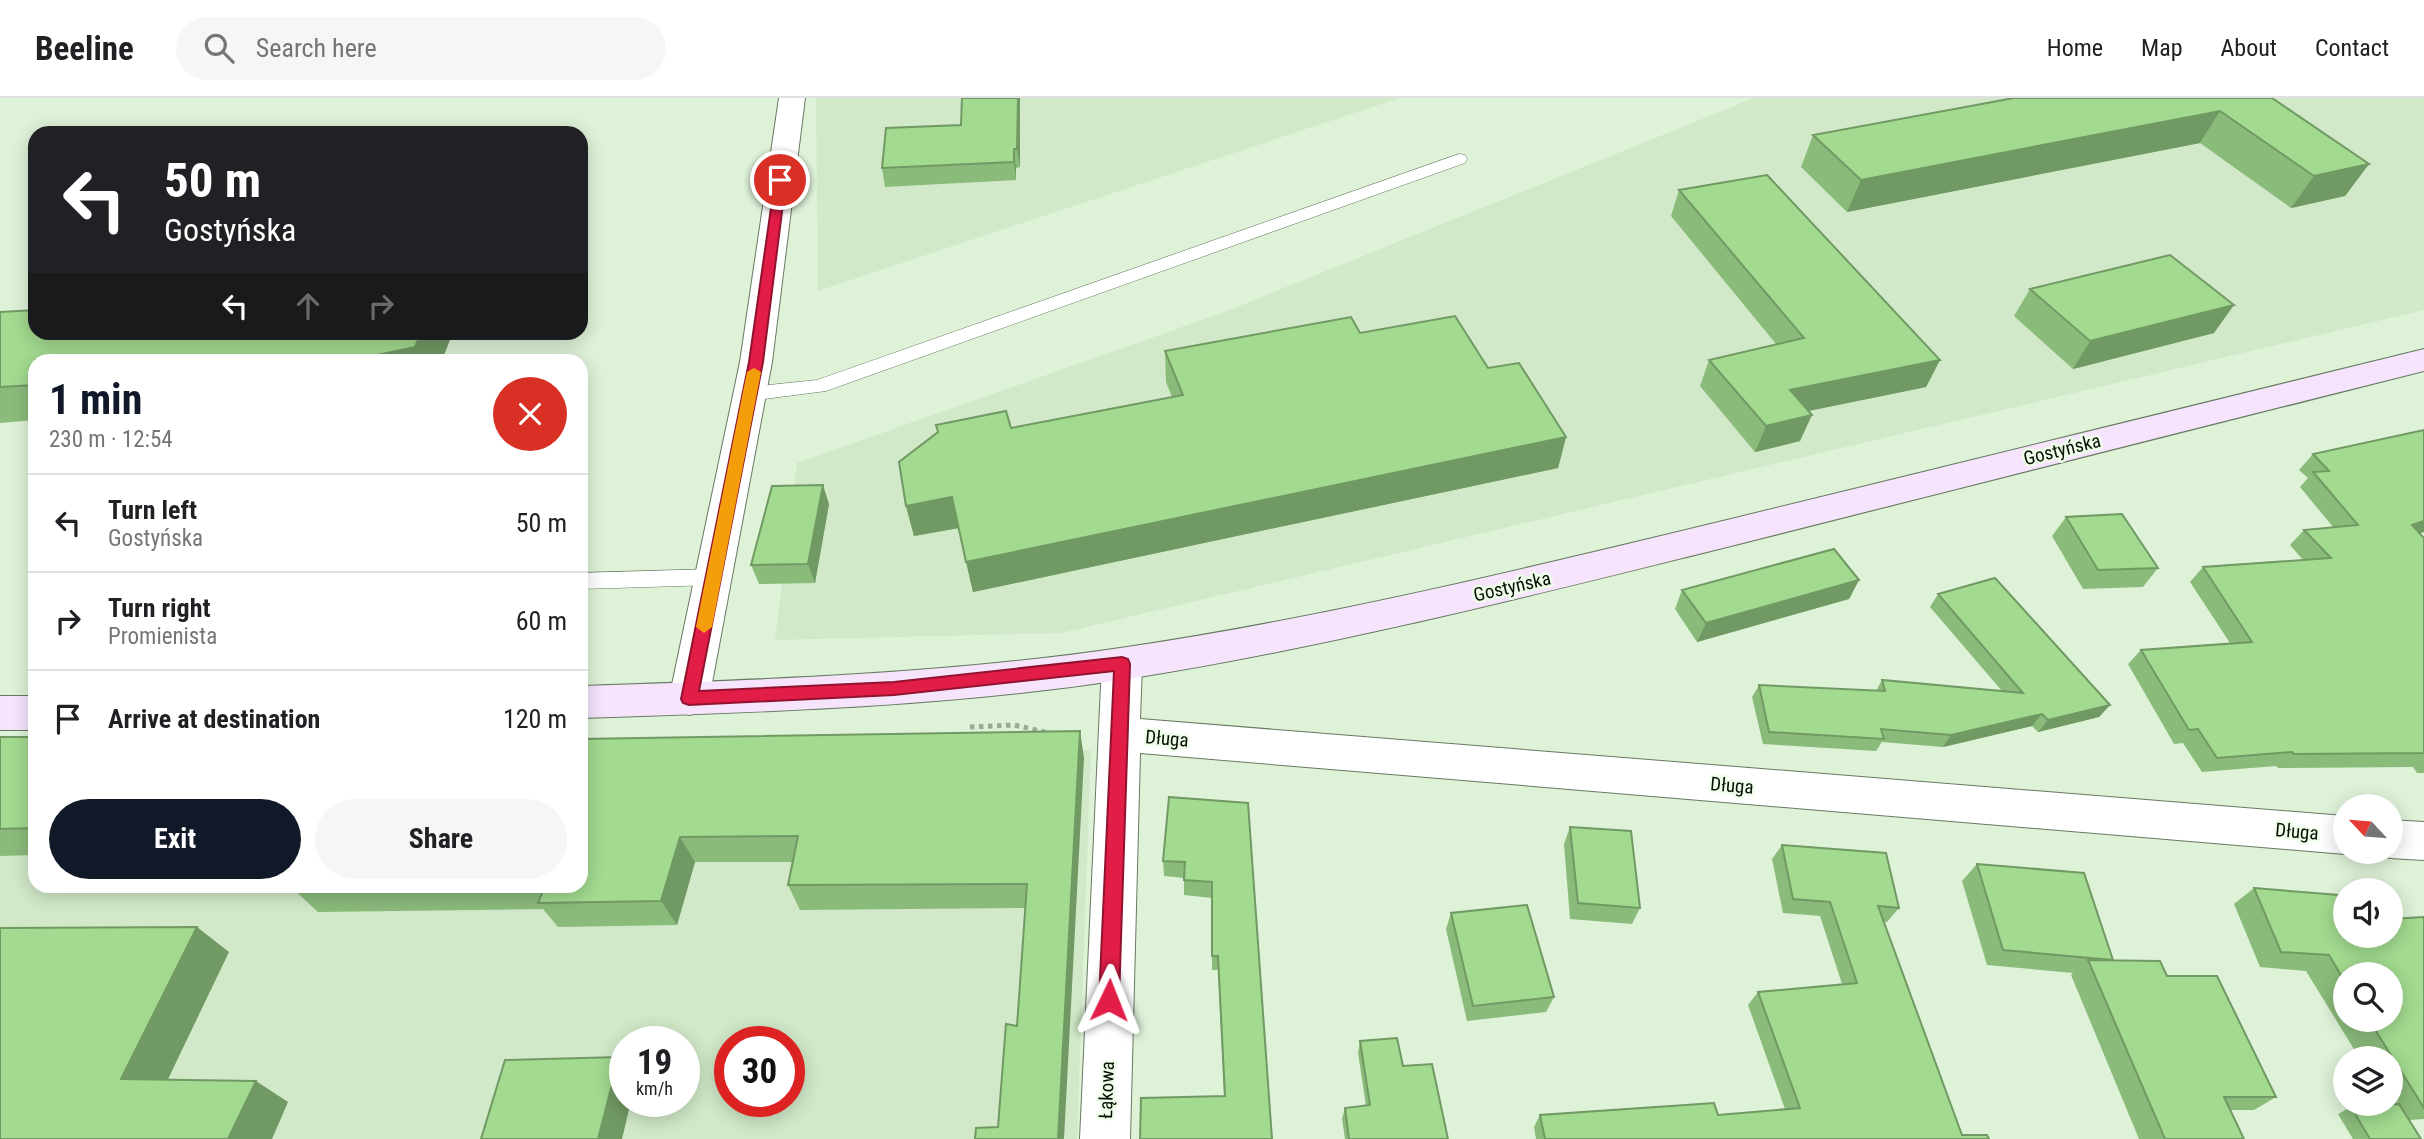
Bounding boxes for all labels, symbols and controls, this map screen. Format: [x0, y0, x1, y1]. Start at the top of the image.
search box [176, 17, 666, 80]
text: Beeline [35, 29, 134, 68]
icon: search [200, 29, 238, 67]
text: Search here [256, 33, 377, 63]
text: Home [2047, 34, 2103, 62]
text: Map [2141, 34, 2183, 62]
text: About [2221, 34, 2277, 62]
text: Contact [2315, 34, 2389, 62]
pin [750, 150, 810, 210]
text: 50 m [164, 152, 261, 209]
icon: left [49, 154, 140, 245]
icon: arrive [761, 161, 799, 199]
text: Gostyńska [164, 211, 296, 249]
icon: left [216, 287, 254, 325]
icon: ahead [289, 287, 327, 325]
icon: right [362, 287, 400, 325]
text: 1 min [49, 375, 142, 424]
button: close [493, 377, 567, 451]
text: 230 m · 12:54 [49, 426, 173, 453]
street label: Gostyńska [2021, 429, 2103, 470]
text: Turn left [108, 495, 197, 525]
icon: left [49, 504, 87, 542]
text: 50 m [516, 508, 567, 538]
text: Gostyńska [108, 525, 203, 552]
street label: Gostyńska [1471, 566, 1553, 607]
text: Turn right [108, 593, 210, 623]
icon: right [49, 602, 87, 640]
text: 60 m [516, 606, 567, 636]
text: Promienista [108, 623, 217, 650]
icon: arrive [49, 700, 87, 738]
text: Arrive at destination [108, 704, 320, 734]
text: 120 m [503, 704, 567, 734]
street label: Długa [1144, 725, 1190, 752]
street label: Długa [1709, 772, 1755, 799]
north arrow [2333, 794, 2403, 864]
map controls [2333, 794, 2403, 1116]
button: Exit [49, 799, 301, 879]
button: Share [315, 799, 567, 879]
street label: Długa [2274, 818, 2320, 845]
button: sound [2333, 878, 2403, 948]
button: search [2333, 962, 2403, 1032]
position arrow [1072, 963, 1146, 1037]
speed limit sign: 30 [714, 1026, 805, 1117]
text: 19 [637, 1042, 672, 1083]
button: layers [2333, 1046, 2403, 1116]
street label: Łąkowa [1094, 1061, 1119, 1119]
text: km/h [636, 1078, 673, 1099]

